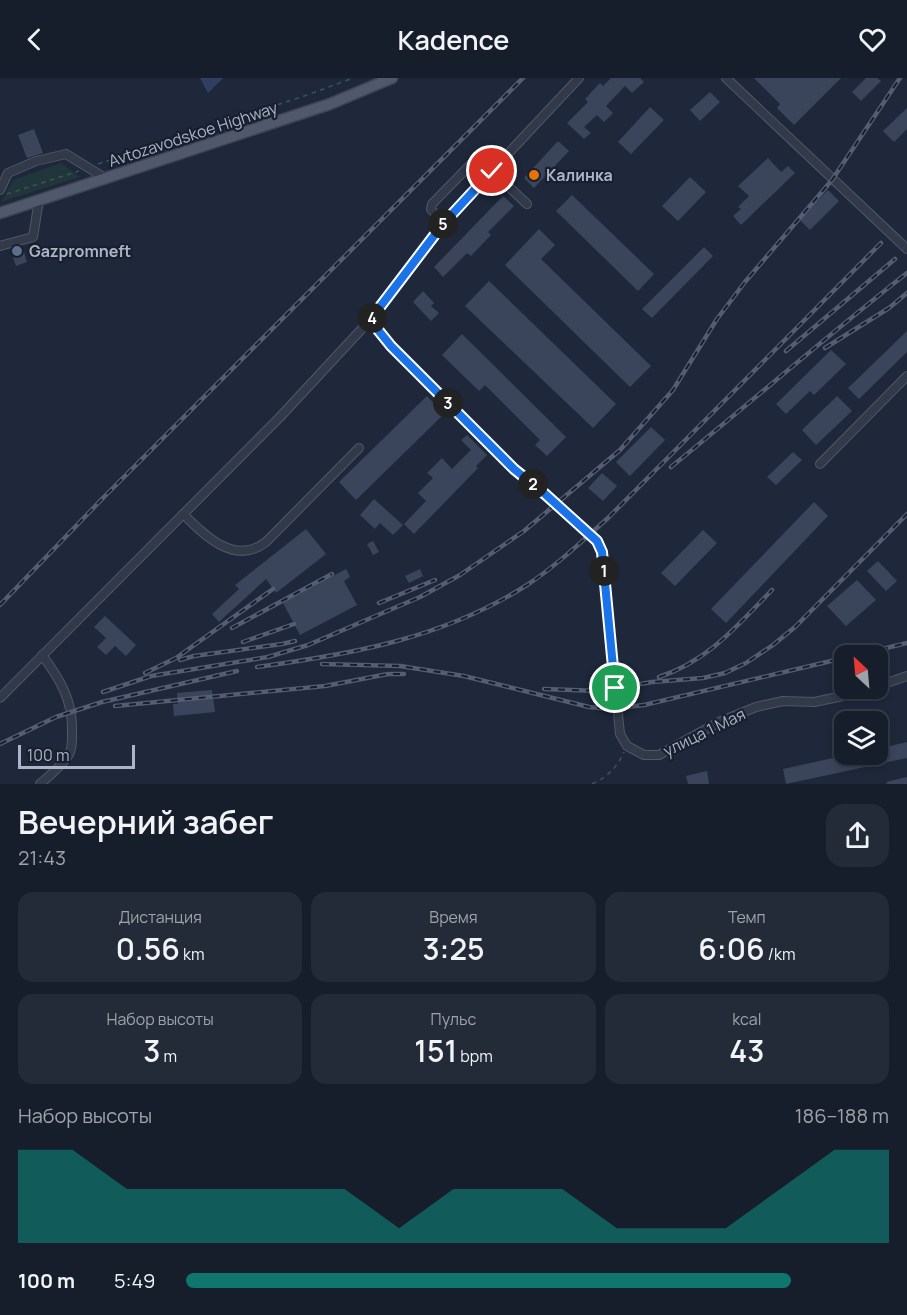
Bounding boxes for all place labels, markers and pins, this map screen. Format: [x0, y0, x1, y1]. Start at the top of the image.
pin [466, 145, 517, 196]
place label: Калинка [546, 164, 613, 186]
marker: Калинка [527, 168, 541, 182]
pin: 5 [428, 209, 458, 239]
place label: Gazpromneft [29, 240, 131, 262]
marker: Gazpromneft [10, 244, 24, 258]
pin: 4 [357, 303, 387, 333]
pin: 3 [433, 388, 463, 418]
pin: 2 [518, 469, 548, 499]
pin: 1 [589, 556, 619, 586]
pin [589, 662, 640, 713]

